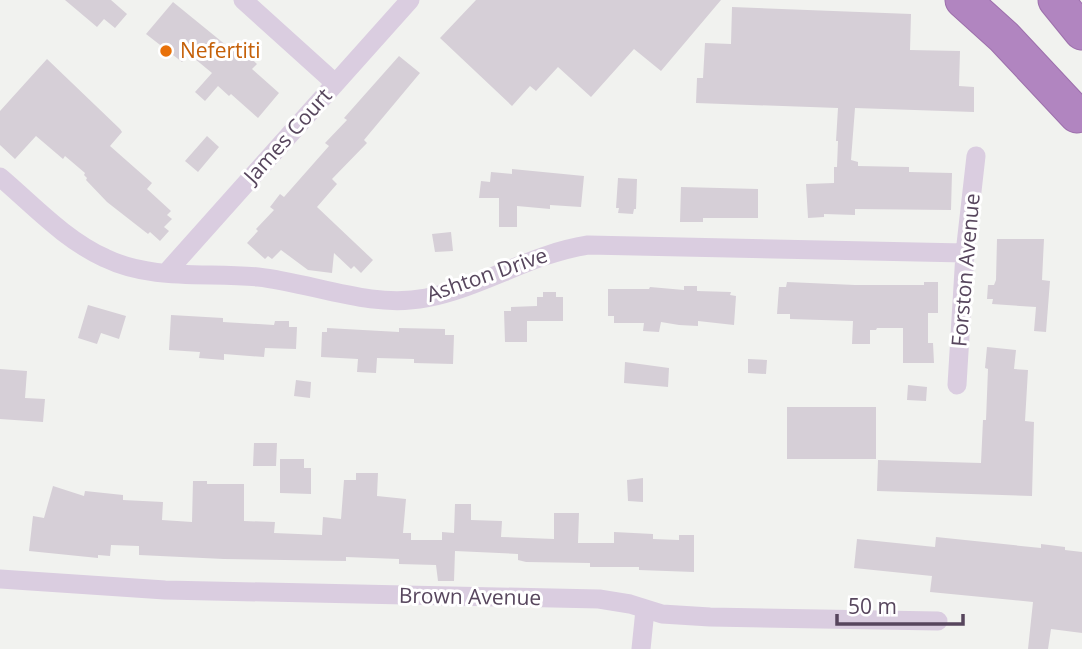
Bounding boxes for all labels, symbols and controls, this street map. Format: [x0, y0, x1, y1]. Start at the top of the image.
place label: Nefertiti [180, 36, 261, 64]
marker: Nefertiti [158, 43, 174, 59]
street label: James Court [236, 82, 337, 190]
street label: Forston Avenue [944, 192, 986, 348]
street label: Ashton Drive [423, 240, 551, 308]
street label: Brown Avenue [399, 581, 542, 611]
scale bar [837, 582, 963, 626]
text: 50 m [848, 592, 897, 620]

